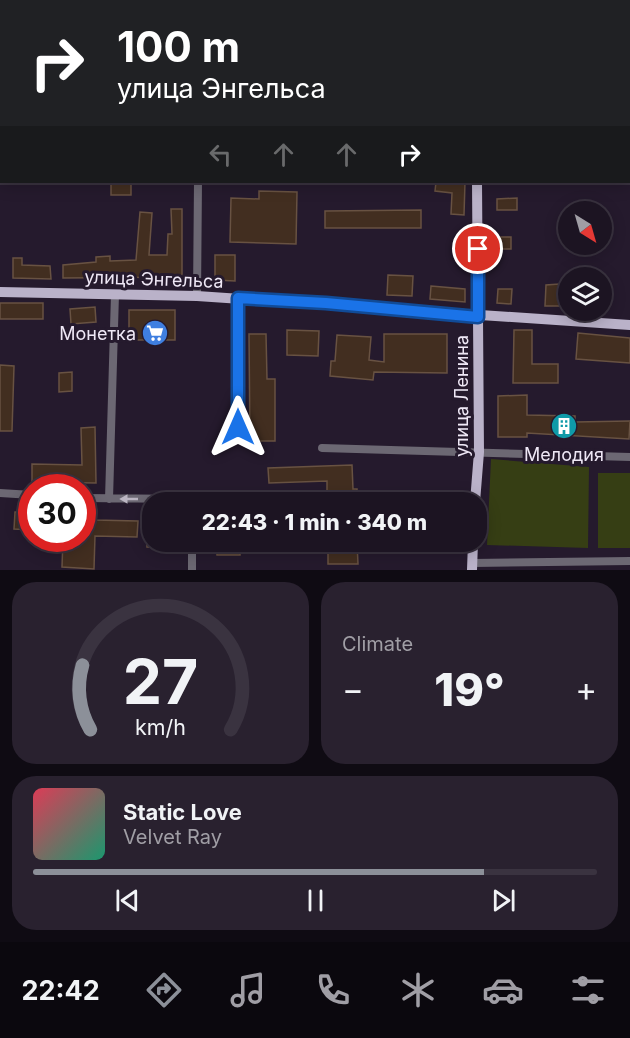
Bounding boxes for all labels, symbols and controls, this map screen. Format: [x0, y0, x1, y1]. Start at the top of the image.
text: 100 m [117, 21, 240, 72]
icon: right [18, 24, 96, 102]
text: улица Энгельса [117, 72, 326, 105]
icon: left [204, 138, 237, 171]
icon: ahead [267, 138, 300, 171]
icon: ahead [330, 138, 363, 171]
icon: right [393, 138, 426, 171]
north arrow [558, 201, 612, 255]
map controls [558, 201, 612, 321]
pin [452, 223, 503, 274]
icon: arrive [461, 232, 494, 265]
street label: улица Энгельса [84, 266, 224, 292]
button: layers [558, 267, 612, 321]
supermarket icon: Монетка [140, 318, 170, 348]
place label: Монетка [59, 323, 136, 344]
street label: улица Ленина [451, 335, 472, 457]
position arrow [206, 395, 270, 459]
building icon: Мелодия [549, 411, 579, 441]
place label: Мелодия [524, 444, 604, 465]
speed limit sign: 30 [18, 474, 96, 552]
one-way arrow [119, 494, 138, 504]
text: 22:43 · 1 min · 340 m [202, 509, 427, 535]
text: Climate [342, 632, 413, 656]
text: 27 [123, 644, 198, 719]
text: 19° [434, 662, 505, 717]
text: − [342, 669, 364, 709]
text: + [575, 669, 597, 709]
text: km/h [135, 714, 186, 740]
text: Static Love [123, 799, 242, 825]
text: Velvet Ray [123, 825, 222, 849]
icon: previous [111, 884, 144, 917]
icon: pause [299, 884, 332, 917]
icon: next [487, 884, 520, 917]
icon: directions [143, 969, 185, 1011]
icon: music [227, 969, 269, 1011]
icon: phone [312, 969, 354, 1011]
icon: climate [397, 969, 439, 1011]
icon: car [482, 969, 524, 1011]
icon: filters [567, 969, 609, 1011]
text: 22:42 [21, 974, 100, 1007]

